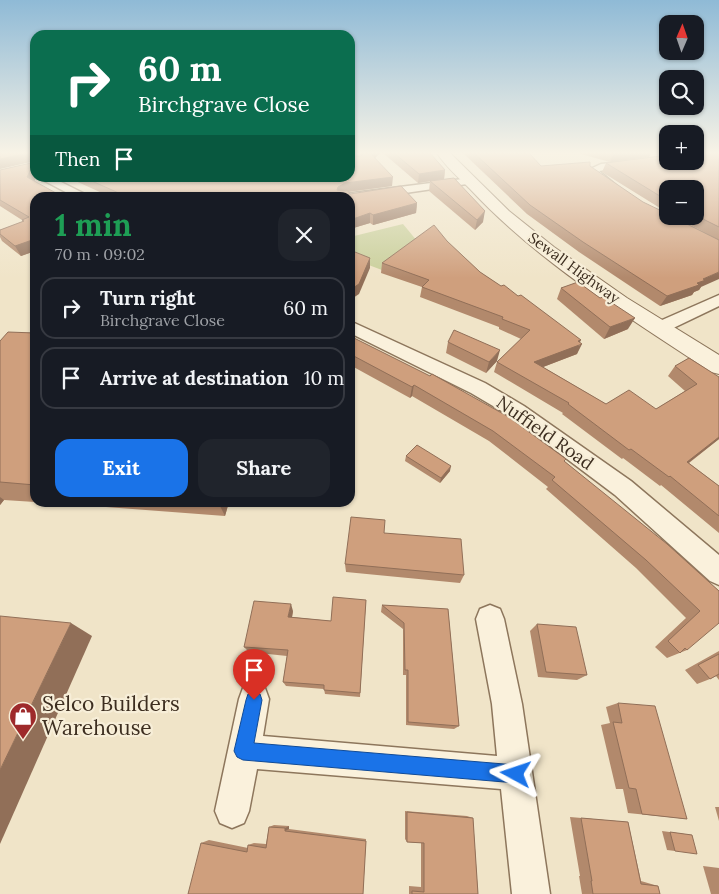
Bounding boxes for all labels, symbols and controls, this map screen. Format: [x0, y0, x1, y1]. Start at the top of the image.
north arrow [659, 15, 704, 60]
map controls [659, 15, 704, 225]
text: 60 m [138, 46, 222, 91]
icon: right [55, 50, 120, 115]
button: search [659, 70, 704, 115]
text: Birchgrave Close [138, 90, 310, 118]
button: + [659, 125, 704, 170]
icon: arrive [110, 145, 138, 173]
text: Then [55, 147, 100, 171]
button: − [659, 180, 704, 225]
text: 1 min [55, 206, 132, 244]
button: close [278, 209, 330, 261]
street label: Sewall Highway [525, 228, 624, 307]
text: 70 m · 09:02 [55, 244, 145, 264]
text: Turn right [100, 286, 196, 310]
icon: right [57, 294, 85, 322]
text: 60 m [283, 296, 328, 320]
text: Birchgrave Close [100, 310, 225, 330]
icon: arrive [57, 364, 85, 392]
text: Arrive at destination [100, 366, 289, 390]
text: 10 m [304, 366, 344, 390]
street label: Nuffield Road [492, 391, 599, 475]
button: Exit [55, 439, 188, 497]
button: Share [198, 439, 330, 497]
pin [233, 649, 275, 700]
icon: arrive [240, 656, 268, 684]
place label: Selco Builders Warehouse [42, 690, 180, 741]
shop icon: Selco Builders Warehouse [8, 701, 38, 740]
position arrow [489, 747, 541, 799]

